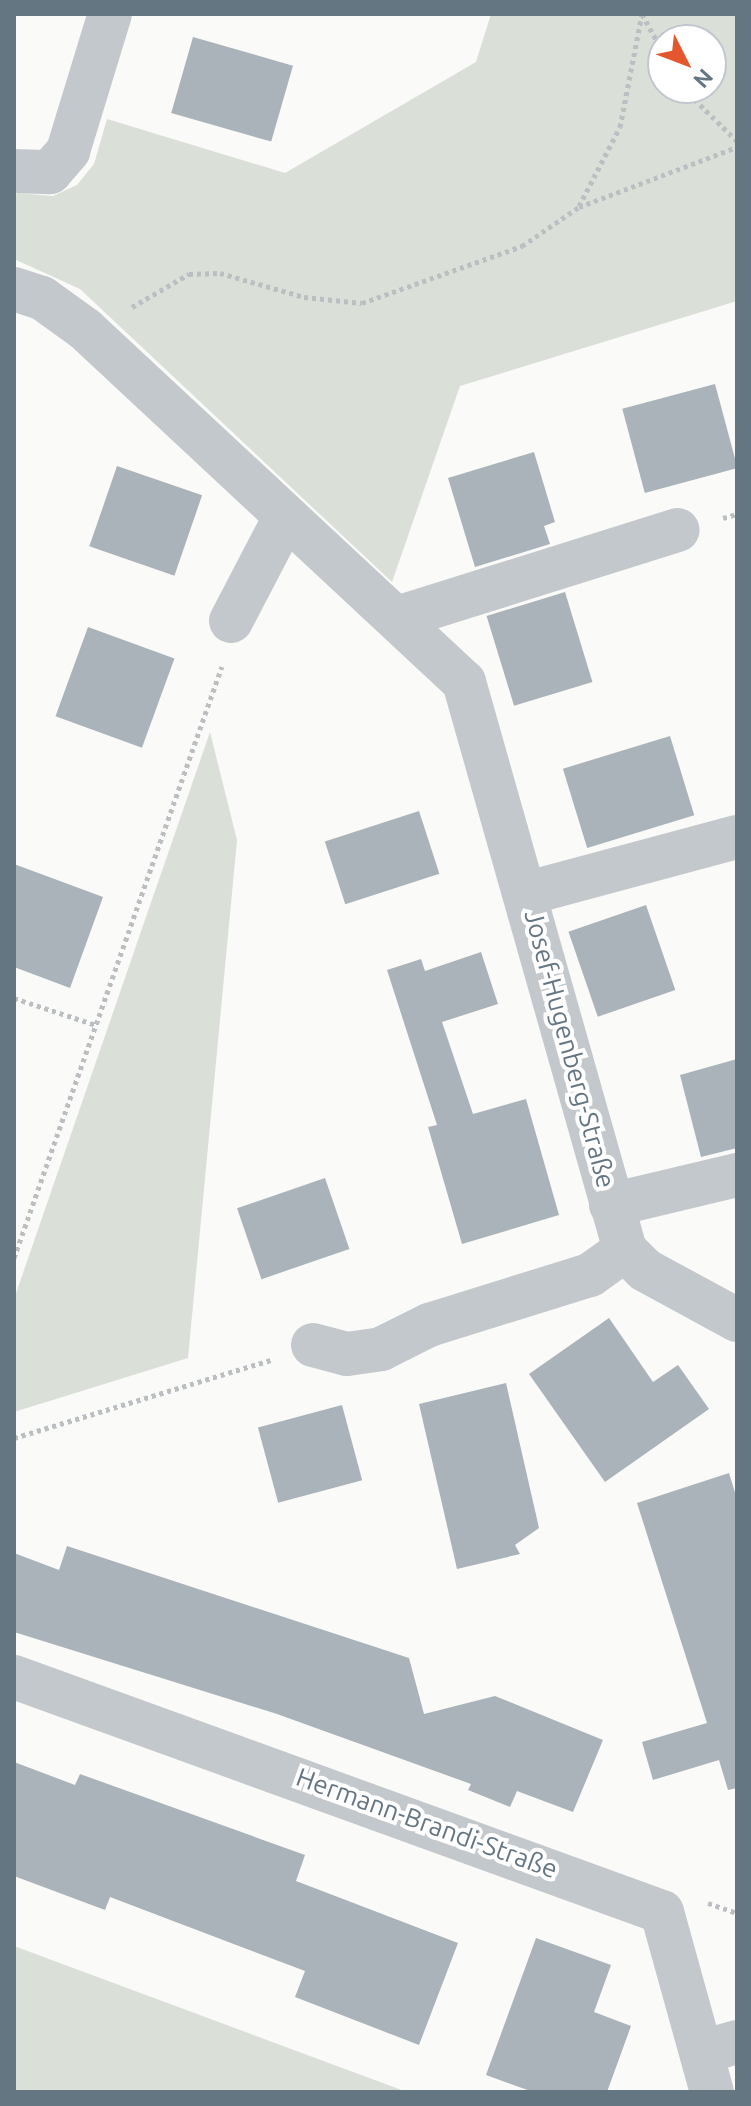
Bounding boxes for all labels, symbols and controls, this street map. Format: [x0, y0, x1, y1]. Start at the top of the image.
north arrow [647, 24, 727, 104]
text: N [689, 65, 719, 94]
street label: Josef-Hugenberg-Straße [518, 907, 622, 1191]
street label: Hermann-Brandi-Straße [292, 1761, 562, 1885]

